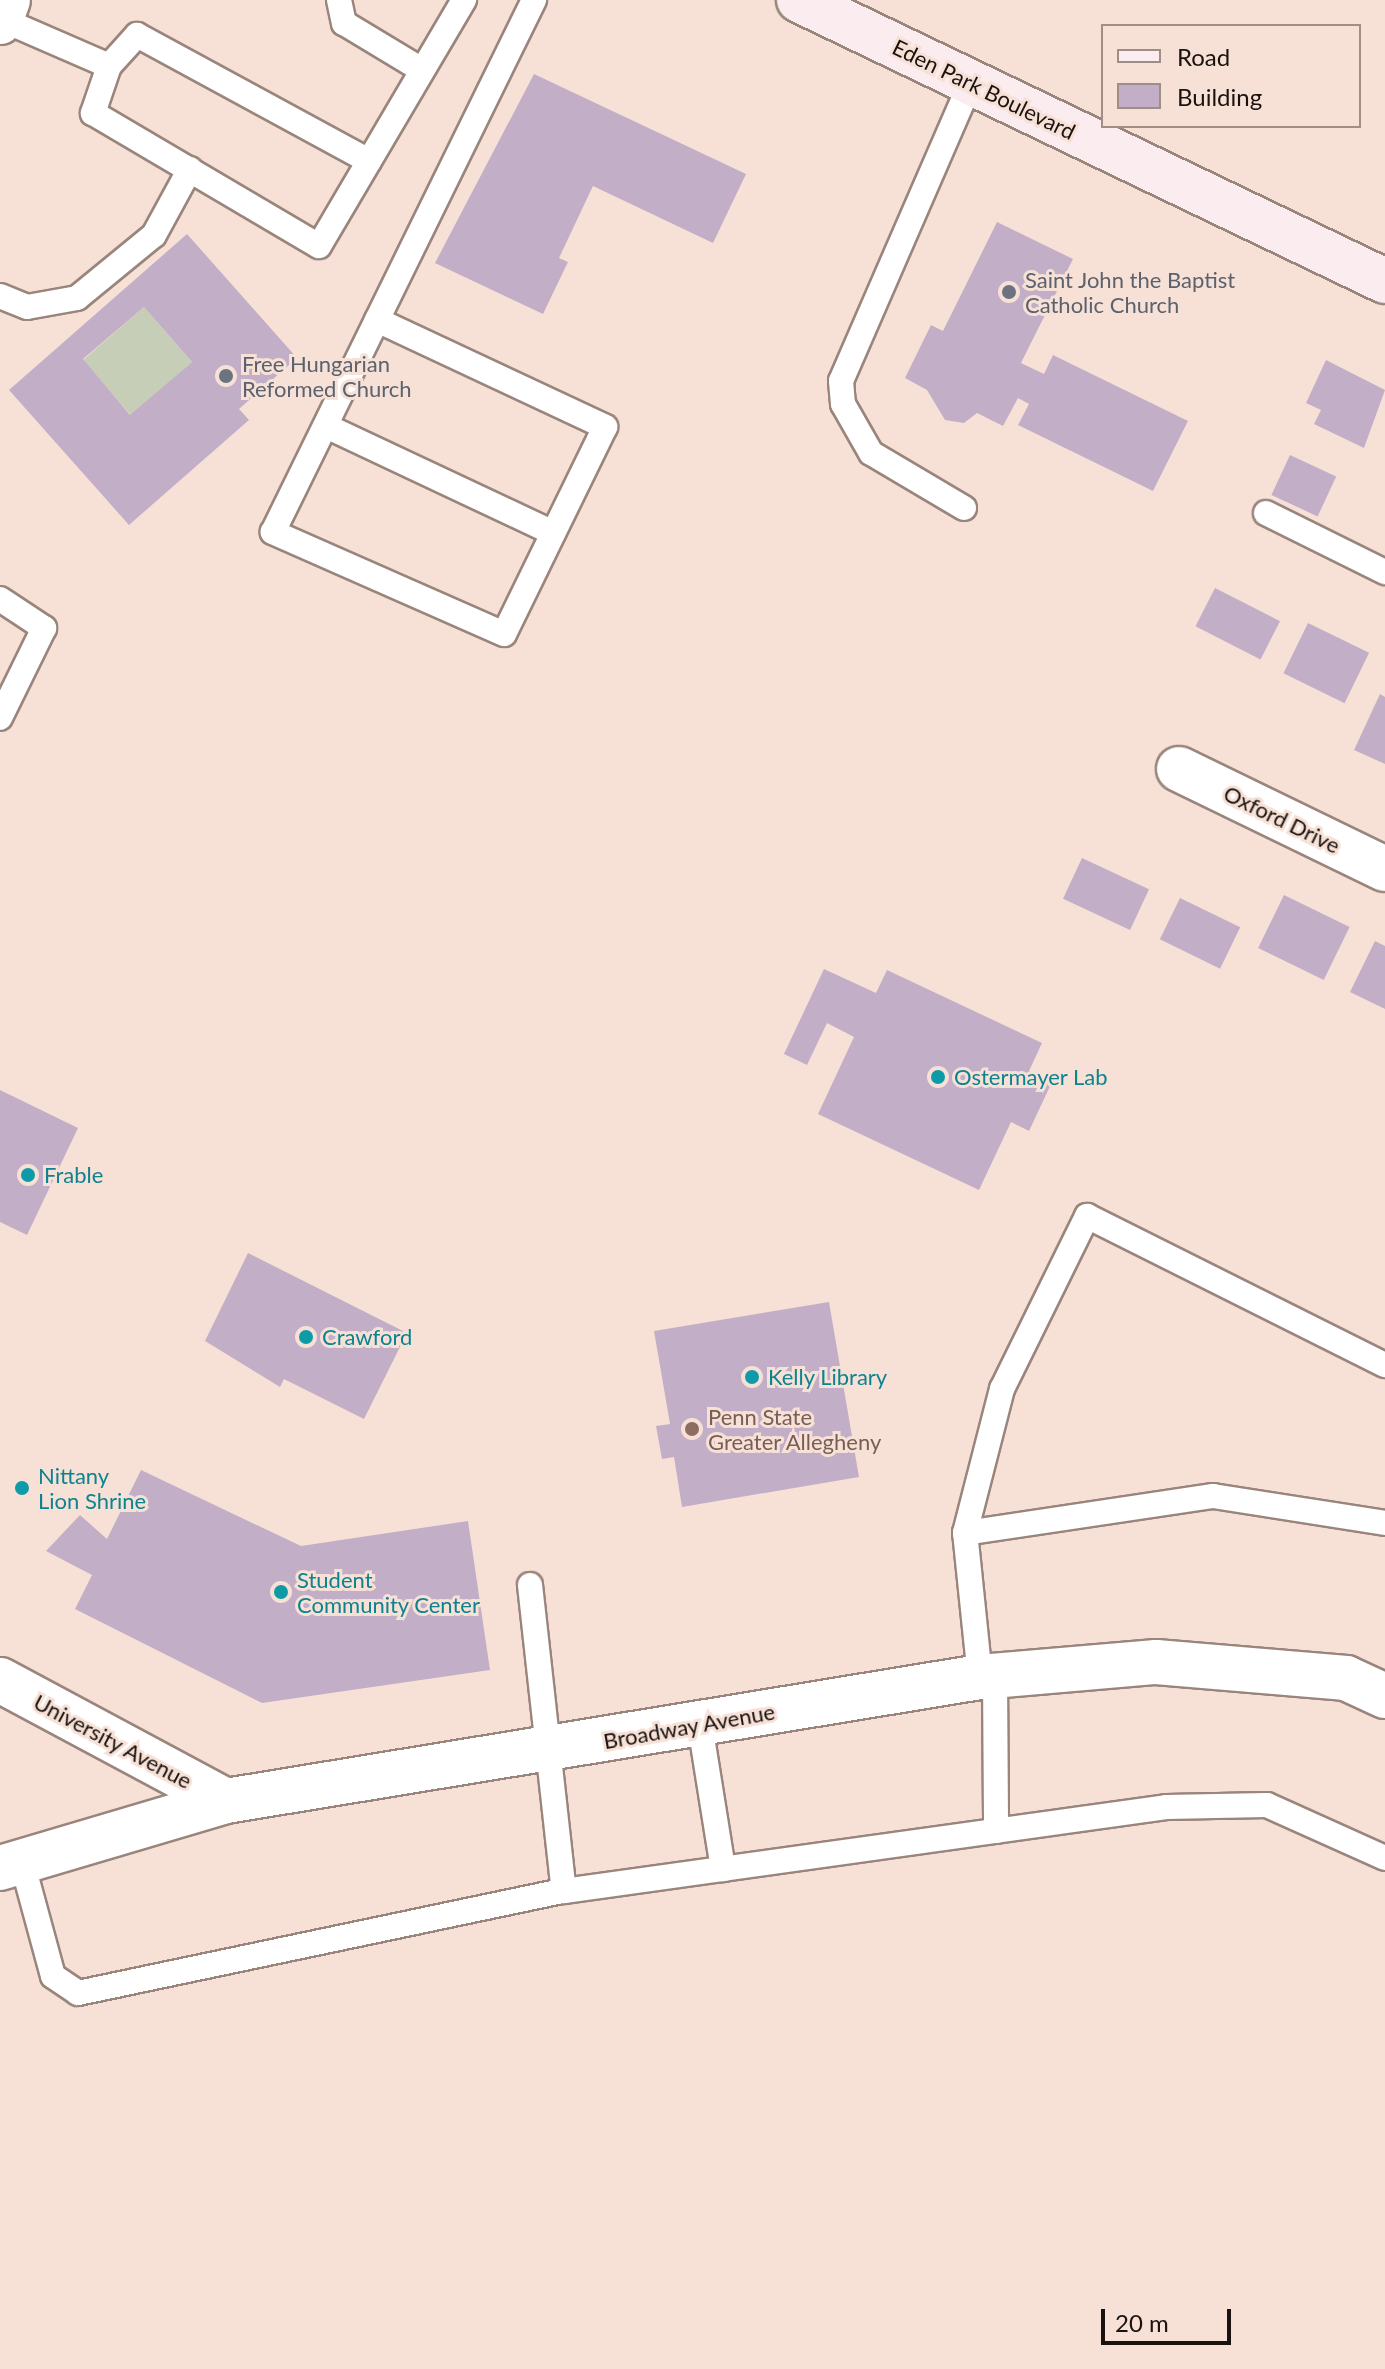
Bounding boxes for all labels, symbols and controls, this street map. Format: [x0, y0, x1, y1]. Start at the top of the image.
legend [1101, 24, 1361, 128]
street label: Eden Park Boulevard [888, 33, 1080, 145]
text: Road [1177, 42, 1230, 71]
text: Building [1177, 82, 1262, 111]
place label: Saint John the Baptist Catholic Church [1025, 266, 1236, 318]
marker: Saint John the Baptist Catholic Church [1000, 283, 1018, 301]
place label: Free Hungarian Reformed Church [242, 350, 412, 402]
marker: Free Hungarian Reformed Church [217, 367, 235, 385]
street label: Oxford Drive [1220, 780, 1344, 858]
place label: Ostermayer Lab [954, 1064, 1108, 1090]
marker: Ostermayer Lab [929, 1068, 947, 1086]
place label: Frable [44, 1162, 103, 1188]
marker: Frable [19, 1166, 37, 1184]
place label: Crawford [322, 1324, 412, 1350]
marker: Crawford [297, 1328, 315, 1346]
place label: Kelly Library [768, 1364, 888, 1390]
marker: Kelly Library [743, 1368, 761, 1386]
place label: Penn State Greater Allegheny [708, 1403, 882, 1454]
marker: Penn State Greater Allegheny [683, 1420, 701, 1438]
place label: Nittany Lion Shrine [38, 1462, 146, 1514]
marker: Nittany Lion Shrine [13, 1479, 31, 1497]
place label: Student Community Center [297, 1566, 480, 1618]
marker: Student Community Center [272, 1583, 290, 1601]
street label: University Avenue [29, 1688, 197, 1794]
street label: Broadway Avenue [601, 1698, 777, 1754]
scale bar [1105, 2293, 1235, 2343]
text: 20 m [1115, 2308, 1169, 2337]

